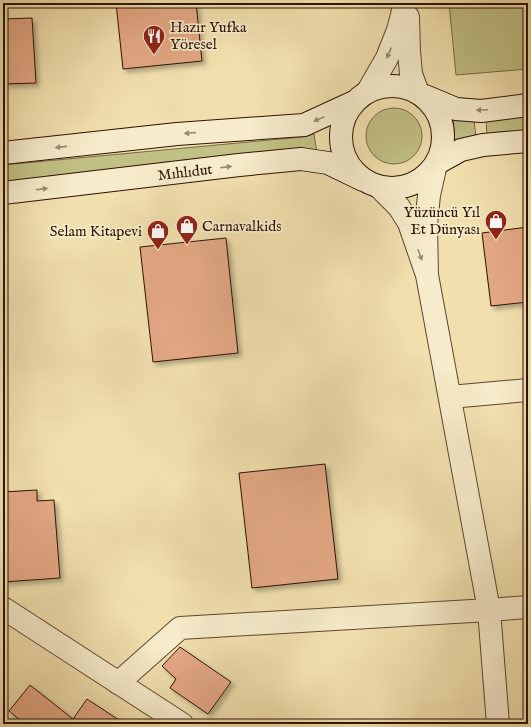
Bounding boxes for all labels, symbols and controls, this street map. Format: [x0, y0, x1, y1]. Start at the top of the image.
place label: Hazır Yufka Yöresel [170, 18, 247, 54]
restaurant icon: Hazır Yufka Yöresel [141, 23, 167, 56]
one-way arrow [386, 48, 392, 59]
one-way arrow [475, 107, 488, 113]
one-way arrow [313, 116, 324, 122]
one-way arrow [184, 130, 196, 137]
one-way arrow [55, 143, 67, 150]
street label: Mıhlıdut [157, 160, 214, 185]
one-way arrow [220, 164, 232, 170]
one-way arrow [36, 185, 48, 192]
place label: Yüzüncü Yıl Et Dünyası [404, 203, 481, 239]
shop icon: Yüzüncü Yıl Et Dünyası [483, 208, 509, 241]
shop icon: Carnavalkids [174, 213, 200, 246]
place label: Carnavalkids [202, 217, 281, 236]
shop icon: Selam Kitapevi [145, 218, 171, 251]
place label: Selam Kitapevi [50, 222, 142, 241]
one-way arrow [418, 249, 424, 261]

